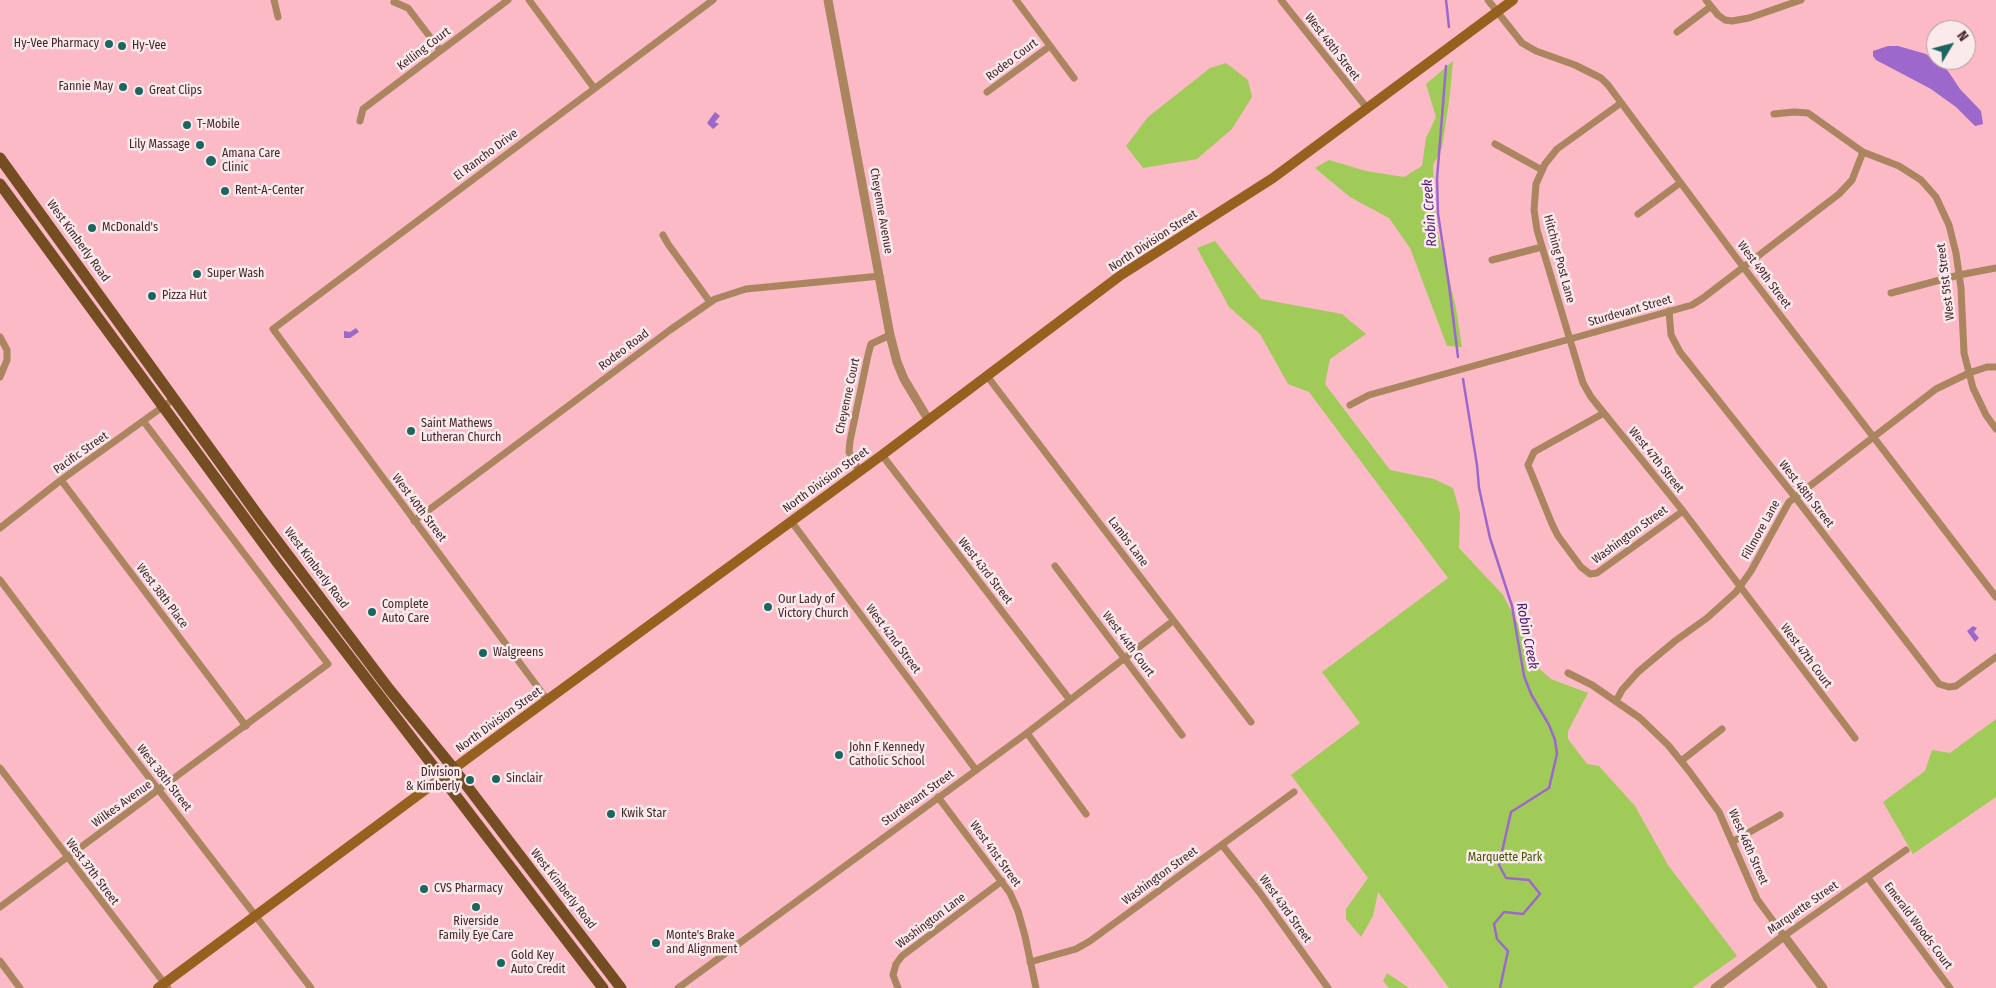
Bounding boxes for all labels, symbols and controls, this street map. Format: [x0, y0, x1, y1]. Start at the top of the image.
street label: West 48th Street [1301, 11, 1363, 83]
north arrow [1926, 20, 1976, 70]
street label: Kelling Court [395, 24, 453, 74]
text: N [1953, 28, 1972, 45]
street label: Rodeo Court [983, 36, 1041, 84]
place label: Hy-Vee Pharmacy [14, 37, 99, 51]
marker: Hy-Vee Pharmacy [103, 38, 115, 50]
place label: Hy-Vee [132, 39, 166, 53]
marker: Hy-Vee [116, 40, 128, 52]
place label: Fannie May [59, 80, 113, 94]
marker: Fannie May [117, 81, 129, 93]
place label: Great Clips [149, 84, 202, 98]
marker: Great Clips [133, 85, 145, 97]
place label: T-Mobile [197, 118, 240, 132]
marker: T-Mobile [181, 119, 193, 131]
street label: El Rancho Drive [451, 126, 521, 184]
place label: Lily Massage [129, 138, 190, 152]
marker: Lily Massage [194, 139, 206, 151]
place label: Amana Care Clinic [222, 147, 280, 175]
marker: Amana Care Clinic [204, 154, 218, 168]
street label: Cheyenne Avenue [866, 167, 896, 255]
water label: Robin Creek [1419, 179, 1441, 247]
place label: Rent-A-Center [235, 184, 304, 198]
marker: Rent-A-Center [219, 185, 231, 197]
street label: West Kimberly Road [43, 197, 113, 285]
street label: North Division Street [1106, 207, 1200, 275]
street label: Hitching Post Lane [1540, 213, 1578, 305]
place label: McDonald's [102, 221, 158, 235]
marker: McDonald's [86, 222, 98, 234]
street label: West 49th Street [1734, 238, 1794, 312]
street label: West 51st Street [1934, 243, 1958, 321]
place label: Super Wash [207, 267, 264, 281]
marker: Super Wash [191, 268, 203, 280]
place label: Pizza Hut [162, 289, 207, 303]
marker: Pizza Hut [146, 290, 158, 302]
street label: Sturdevant Street [1587, 292, 1673, 330]
street label: Rodeo Road [596, 326, 652, 374]
street label: Cheyenne Court [833, 357, 863, 435]
place label: Saint Mathews Lutheran Church [421, 417, 501, 445]
marker: Saint Mathews Lutheran Church [405, 425, 417, 437]
street label: West 47th Street [1625, 425, 1687, 495]
street label: Pacific Street [51, 429, 111, 477]
street label: North Division Street [780, 444, 872, 516]
street label: West 48th Street [1775, 458, 1837, 530]
street label: West 40th Street [389, 471, 449, 545]
street label: Fillmore Lane [1739, 498, 1783, 562]
street label: Washington Street [1590, 503, 1670, 567]
street label: Lambs Lane [1105, 514, 1151, 570]
street label: West Kimberly Road [281, 525, 351, 611]
street label: West 43rd Street [955, 535, 1015, 607]
street label: West 38th Place [133, 561, 191, 631]
place label: Our Lady of Victory Church [778, 593, 849, 621]
place label: Complete Auto Care [382, 598, 429, 626]
marker: Our Lady of Victory Church [762, 601, 774, 613]
water label: Robin Creek [1512, 601, 1542, 671]
street label: West 42nd Street [862, 602, 924, 676]
marker: Complete Auto Care [366, 606, 378, 618]
street label: West 44th Court [1099, 609, 1157, 679]
street label: West 47th Court [1777, 621, 1835, 691]
place label: Walgreens [493, 646, 543, 660]
marker: Walgreens [477, 647, 489, 659]
street label: North Division Street [453, 684, 545, 756]
place label: John F Kennedy Catholic School [849, 741, 925, 769]
street label: West 38th Street [133, 742, 195, 814]
marker: John F Kennedy Catholic School [833, 749, 845, 761]
place label: Division & Kimberly [406, 766, 460, 794]
street label: Sturdevant Street [879, 767, 957, 829]
place label: Sinclair [506, 772, 543, 786]
marker: Sinclair [490, 773, 502, 785]
marker: Division & Kimberly [464, 774, 476, 786]
street label: Wilkes Avenue [89, 777, 155, 831]
place label: Kwik Star [621, 807, 666, 821]
street label: West 46th Street [1725, 807, 1771, 887]
marker: Kwik Star [605, 808, 617, 820]
street label: West 41st Street [966, 818, 1024, 890]
street label: West 37th Street [62, 836, 122, 908]
street label: Washington Street [1120, 844, 1200, 908]
street label: West Kimberly Road [527, 846, 599, 932]
park label: Marquette Park [1468, 851, 1542, 865]
street label: West 43rd Street [1256, 872, 1314, 946]
street label: Marquette Street [1765, 878, 1841, 938]
street label: Emerald Woods Court [1881, 880, 1955, 972]
place label: CVS Pharmacy [434, 882, 503, 896]
marker: CVS Pharmacy [418, 883, 430, 895]
street label: Washington Lane [893, 890, 969, 952]
marker: Riverside Family Eye Care [470, 901, 482, 913]
place label: Riverside Family Eye Care [439, 915, 513, 943]
place label: Monte's Brake and Alignment [666, 929, 737, 957]
marker: Monte's Brake and Alignment [650, 937, 662, 949]
place label: Gold Key Auto Credit [511, 949, 566, 977]
marker: Gold Key Auto Credit [495, 957, 507, 969]

